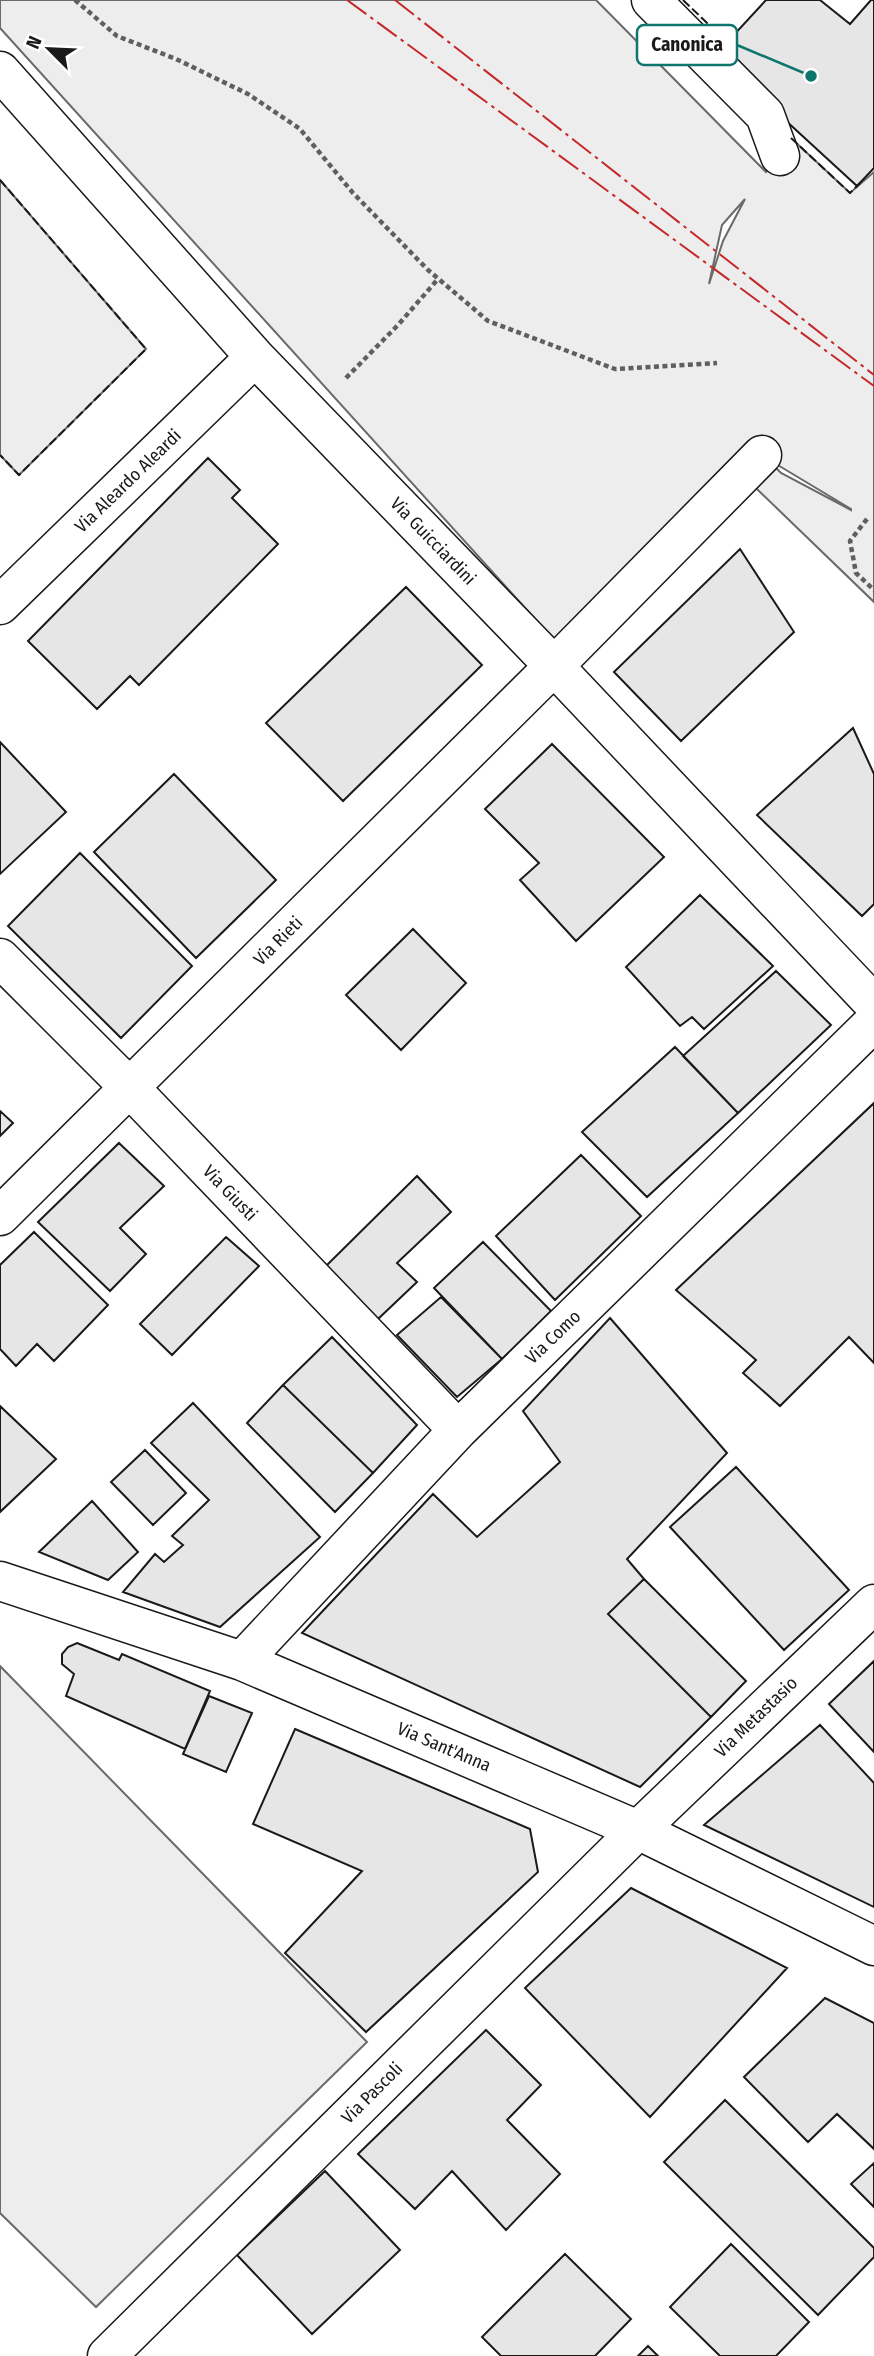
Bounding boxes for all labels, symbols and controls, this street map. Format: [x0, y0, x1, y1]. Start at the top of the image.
north arrow [14, 14, 84, 84]
callout: Canonica [637, 25, 737, 65]
text: N [21, 32, 47, 52]
text: Canonica [651, 33, 723, 56]
street label: Via Aleardo Aleardi [70, 425, 186, 537]
street label: Via Guicciardini [386, 493, 480, 589]
street label: Via Rieti [249, 912, 307, 970]
street label: Via Giusti [198, 1160, 262, 1226]
street label: Via Como [521, 1305, 585, 1369]
street label: Via Metastasio [710, 1672, 802, 1762]
street label: Via Sant'Anna [394, 1717, 494, 1777]
street label: Via Pascoli [337, 2058, 407, 2128]

